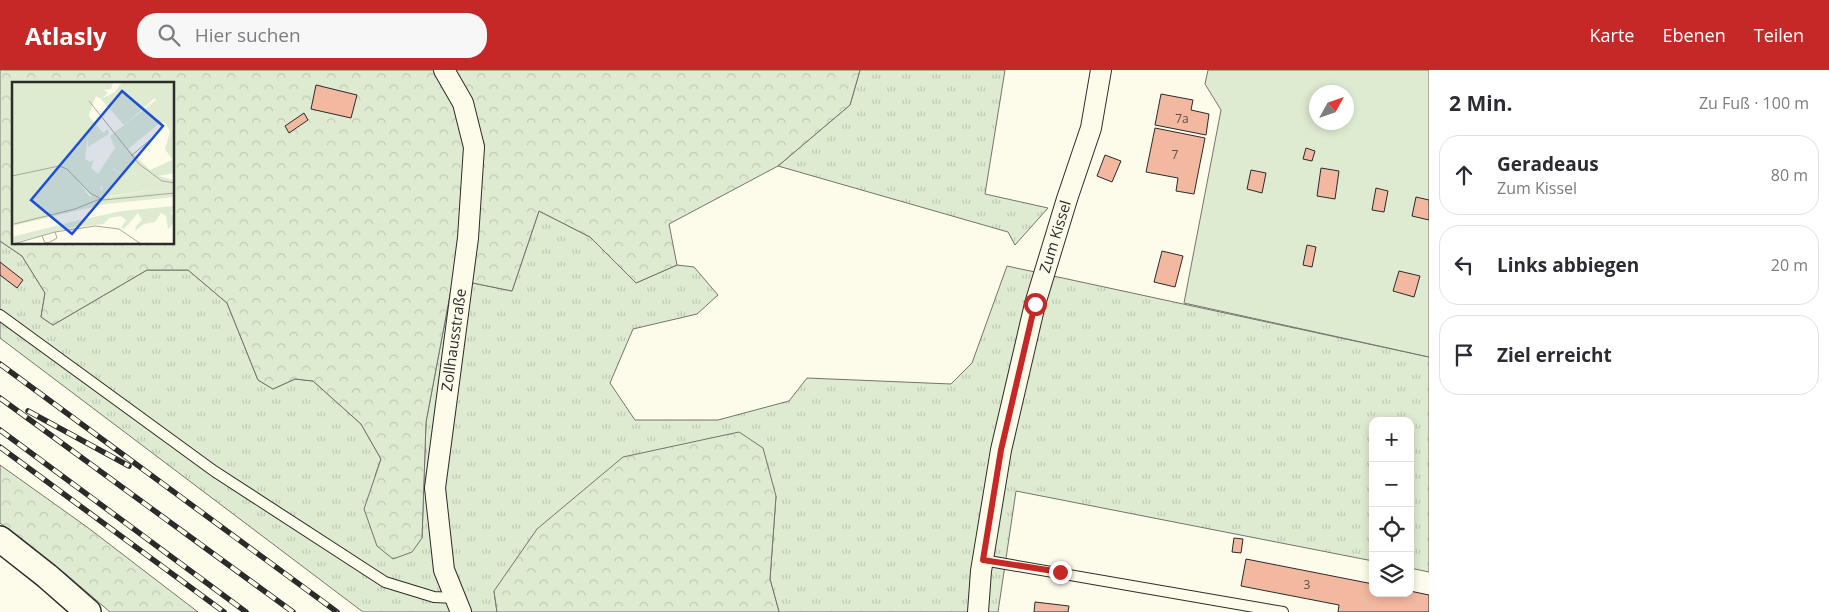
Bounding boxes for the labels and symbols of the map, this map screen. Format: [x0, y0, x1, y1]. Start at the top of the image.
inset map [12, 82, 175, 245]
north arrow [1309, 85, 1354, 130]
house number: 7a [1175, 110, 1189, 127]
house number: 7 [1172, 146, 1179, 163]
street label: Zum Kissel [1034, 198, 1075, 275]
street label: Zollhausstraße [436, 287, 470, 393]
route start [1024, 293, 1047, 316]
route end [1049, 561, 1072, 584]
house number: 3 [1304, 576, 1311, 593]

